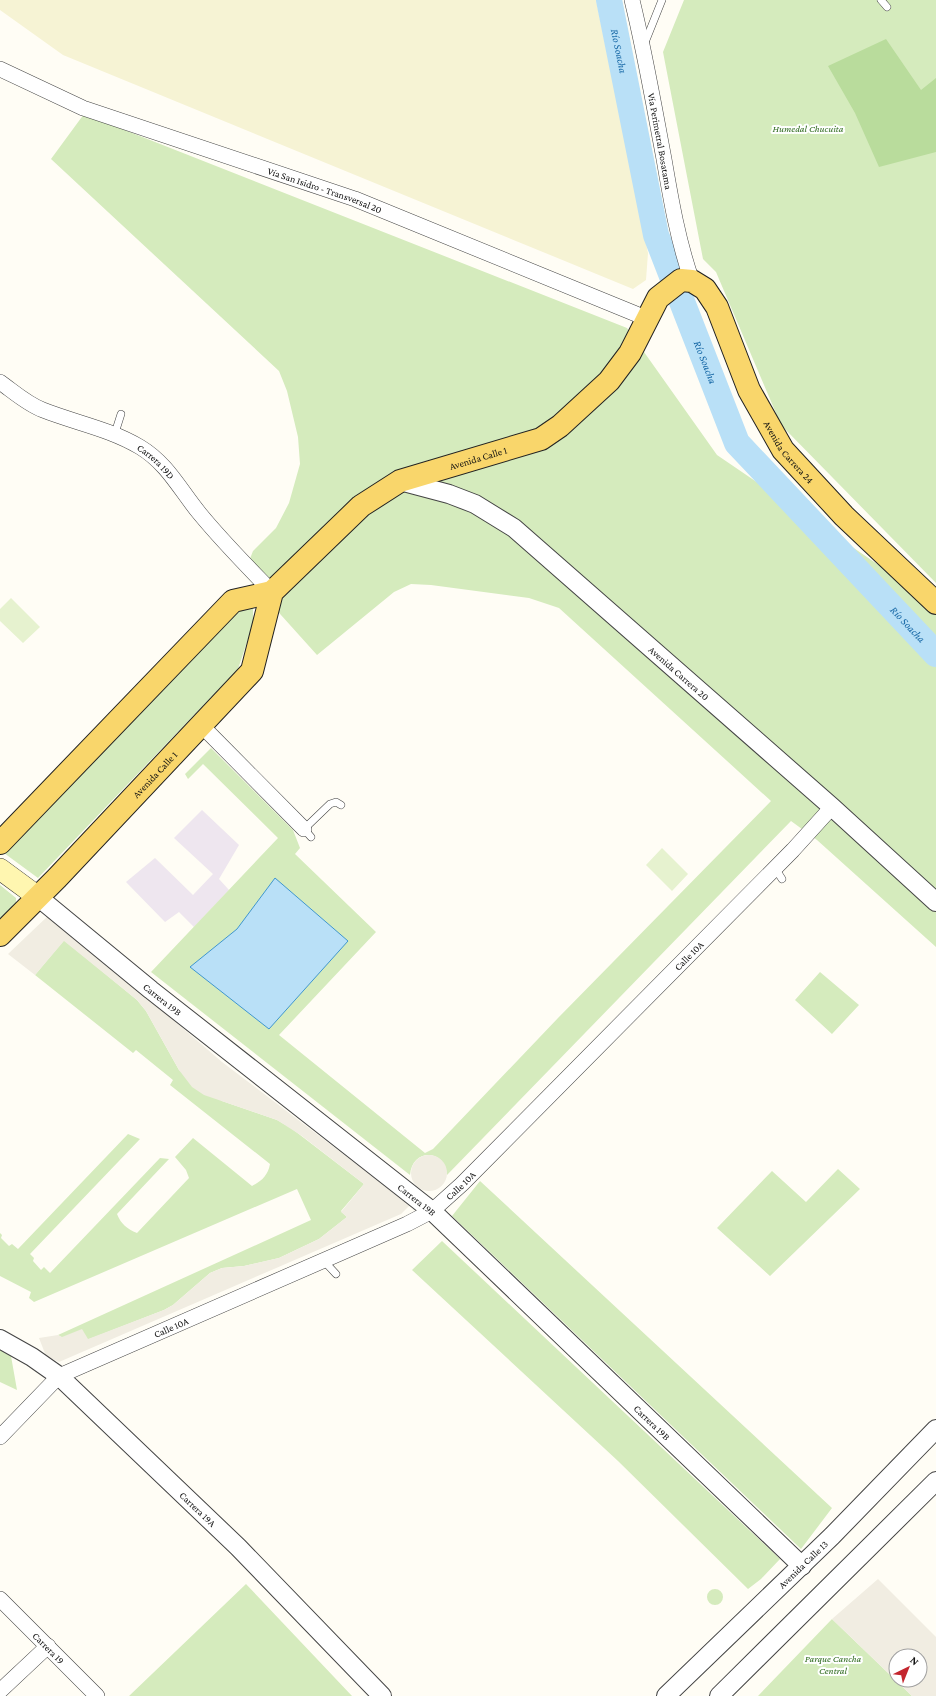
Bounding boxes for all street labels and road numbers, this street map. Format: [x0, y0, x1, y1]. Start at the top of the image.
street label: Vía Perimetral Bosatama [646, 92, 675, 191]
street label: Vía San Isidro - Transversal 20 [266, 165, 384, 215]
street label: Avenida Carrera 24 [762, 419, 816, 485]
street label: Carrera 19D [136, 441, 177, 481]
street label: Avenida Calle 1 [448, 444, 508, 472]
street label: Avenida Carrera 20 [647, 644, 712, 702]
street label: Avenida Calle 1 [130, 749, 179, 800]
street label: Calle 10A [672, 938, 706, 972]
street label: Carrera 19B [141, 981, 184, 1018]
street label: Calle 10A [443, 1168, 478, 1202]
street label: Carrera 19B [396, 1181, 439, 1218]
street label: Calle 10A [152, 1315, 190, 1339]
street label: Carrera 19B [632, 1403, 673, 1442]
street label: Carrera 19A [178, 1489, 219, 1529]
street label: Avenida Calle 13 [776, 1538, 830, 1590]
street label: Carrera 19 [31, 1630, 67, 1666]

